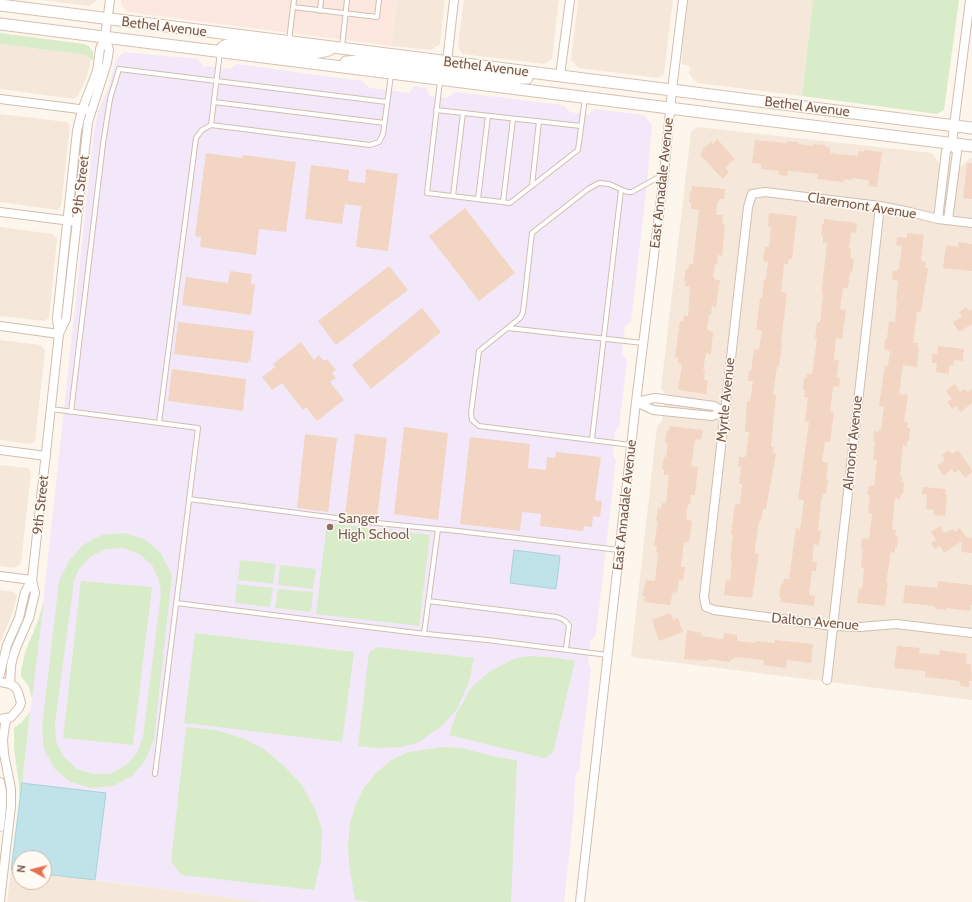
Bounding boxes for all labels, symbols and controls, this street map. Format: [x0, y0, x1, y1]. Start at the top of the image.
street label: Bethel Avenue [120, 13, 208, 41]
street label: Bethel Avenue [442, 53, 530, 81]
street label: Bethel Avenue [763, 93, 851, 121]
street label: East Annadale Avenue [647, 117, 677, 249]
street label: 9th Street [69, 155, 93, 215]
street label: Claremont Avenue [806, 189, 918, 223]
street label: Myrtle Avenue [713, 357, 739, 443]
street label: Almond Avenue [840, 395, 866, 491]
street label: East Annadale Avenue [610, 439, 640, 571]
street label: 9th Street [30, 475, 52, 535]
place label: Sanger High School [338, 511, 409, 544]
marker: Sanger High School [325, 522, 335, 532]
street label: Dalton Avenue [771, 610, 859, 634]
north arrow [12, 850, 52, 890]
text: N [14, 864, 29, 873]

